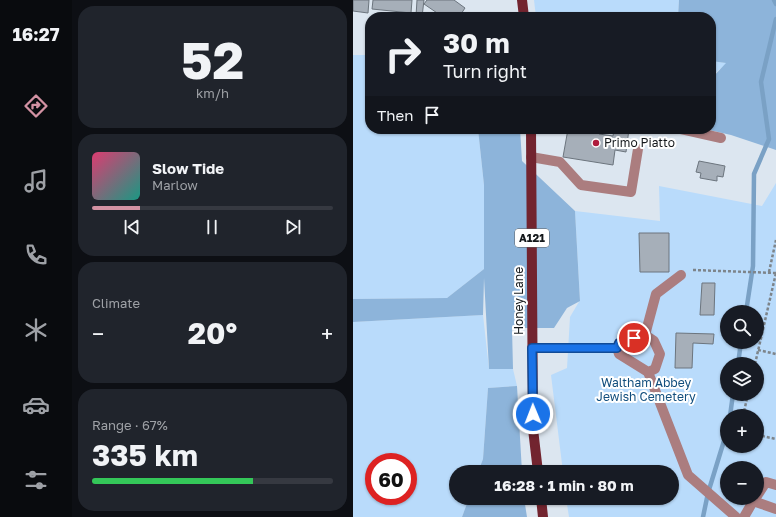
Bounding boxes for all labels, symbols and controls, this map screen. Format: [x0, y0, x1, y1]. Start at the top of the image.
text: 16:27 [12, 23, 60, 45]
text: 30 m [443, 26, 510, 59]
text: 52 [181, 28, 244, 90]
icon: right [377, 28, 429, 80]
text: Turn right [443, 60, 527, 82]
text: km/h [196, 85, 229, 101]
icon: directions [22, 92, 50, 120]
icon: arrive [421, 104, 443, 126]
text: Then [377, 106, 413, 124]
place label: Primo Piatto [604, 135, 675, 150]
marker: Primo Piatto [591, 138, 601, 148]
text: Slow Tide [152, 159, 224, 177]
icon: music [22, 167, 50, 195]
text: Marlow [152, 177, 198, 193]
icon: previous [121, 216, 143, 238]
icon: pause [201, 216, 223, 238]
icon: next [282, 216, 304, 238]
road number: A121 [515, 229, 549, 247]
icon: phone [22, 241, 50, 269]
street label: Honey Lane [511, 267, 526, 335]
text: Climate [92, 295, 140, 311]
map controls [720, 305, 764, 505]
button: search [720, 305, 764, 349]
text: 20° [188, 315, 237, 351]
icon: climate [22, 316, 50, 344]
text: − [92, 320, 104, 347]
text: + [321, 320, 333, 347]
pin [617, 321, 651, 355]
icon: arrive [623, 327, 645, 349]
button: layers [720, 357, 764, 401]
park label: Waltham Abbey Jewish Cemetery [596, 375, 696, 404]
icon: car [22, 391, 50, 419]
position arrow [512, 393, 554, 435]
button: + [720, 409, 764, 453]
text: Range · 67% [92, 417, 168, 433]
text: 335 km [92, 437, 198, 473]
speed limit sign: 60 [365, 453, 417, 505]
button: − [720, 461, 764, 505]
icon: filters [22, 466, 50, 494]
text: 16:28 · 1 min · 80 m [494, 476, 634, 494]

